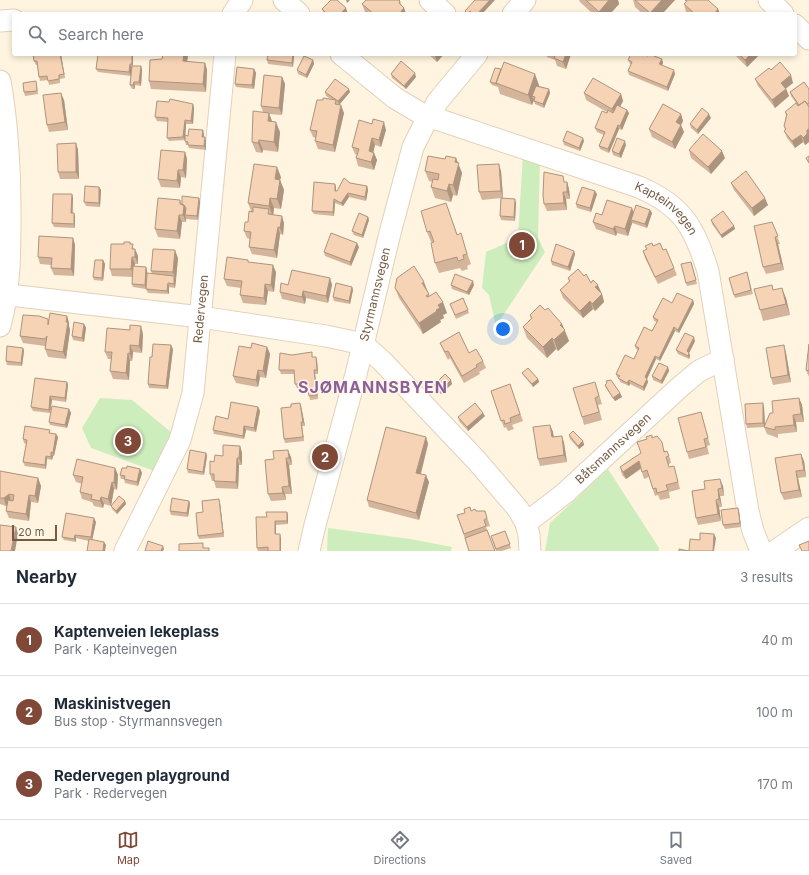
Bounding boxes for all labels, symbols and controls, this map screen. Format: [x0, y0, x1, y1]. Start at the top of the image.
search box [12, 12, 797, 56]
icon: search [26, 23, 48, 45]
text: Search here [58, 25, 144, 44]
street label: Kapteinvegen [633, 178, 701, 237]
pin: 1 [509, 230, 535, 260]
street label: Styrmannsvegen [356, 246, 393, 343]
street label: Redervegen [190, 274, 211, 344]
your location [493, 319, 513, 339]
district label: SJØMANNSBYEN [298, 377, 448, 397]
street label: Båtsmannsvegen [572, 410, 654, 487]
pin: 3 [115, 426, 141, 456]
pin: 2 [312, 442, 338, 472]
scale bar [12, 523, 57, 542]
text: 20 m [18, 525, 44, 539]
text: Nearby [16, 567, 77, 587]
text: 3 results [740, 569, 793, 585]
text: Kaptenveien lekeplass [54, 622, 219, 641]
text: 1 [26, 632, 32, 648]
text: 40 m [761, 632, 793, 648]
text: Park · Kapteinvegen [54, 641, 177, 657]
text: Maskinistvegen [54, 694, 171, 713]
text: 2 [25, 704, 33, 720]
text: 100 m [756, 704, 793, 720]
text: Bus stop · Styrmannsvegen [54, 713, 223, 729]
text: Redervegen playground [54, 766, 230, 785]
text: 3 [25, 776, 33, 792]
text: 170 m [757, 776, 793, 792]
text: Park · Redervegen [54, 785, 167, 801]
tab: Map [117, 829, 140, 867]
tab: Directions [374, 829, 426, 867]
tab: Saved [660, 829, 692, 867]

